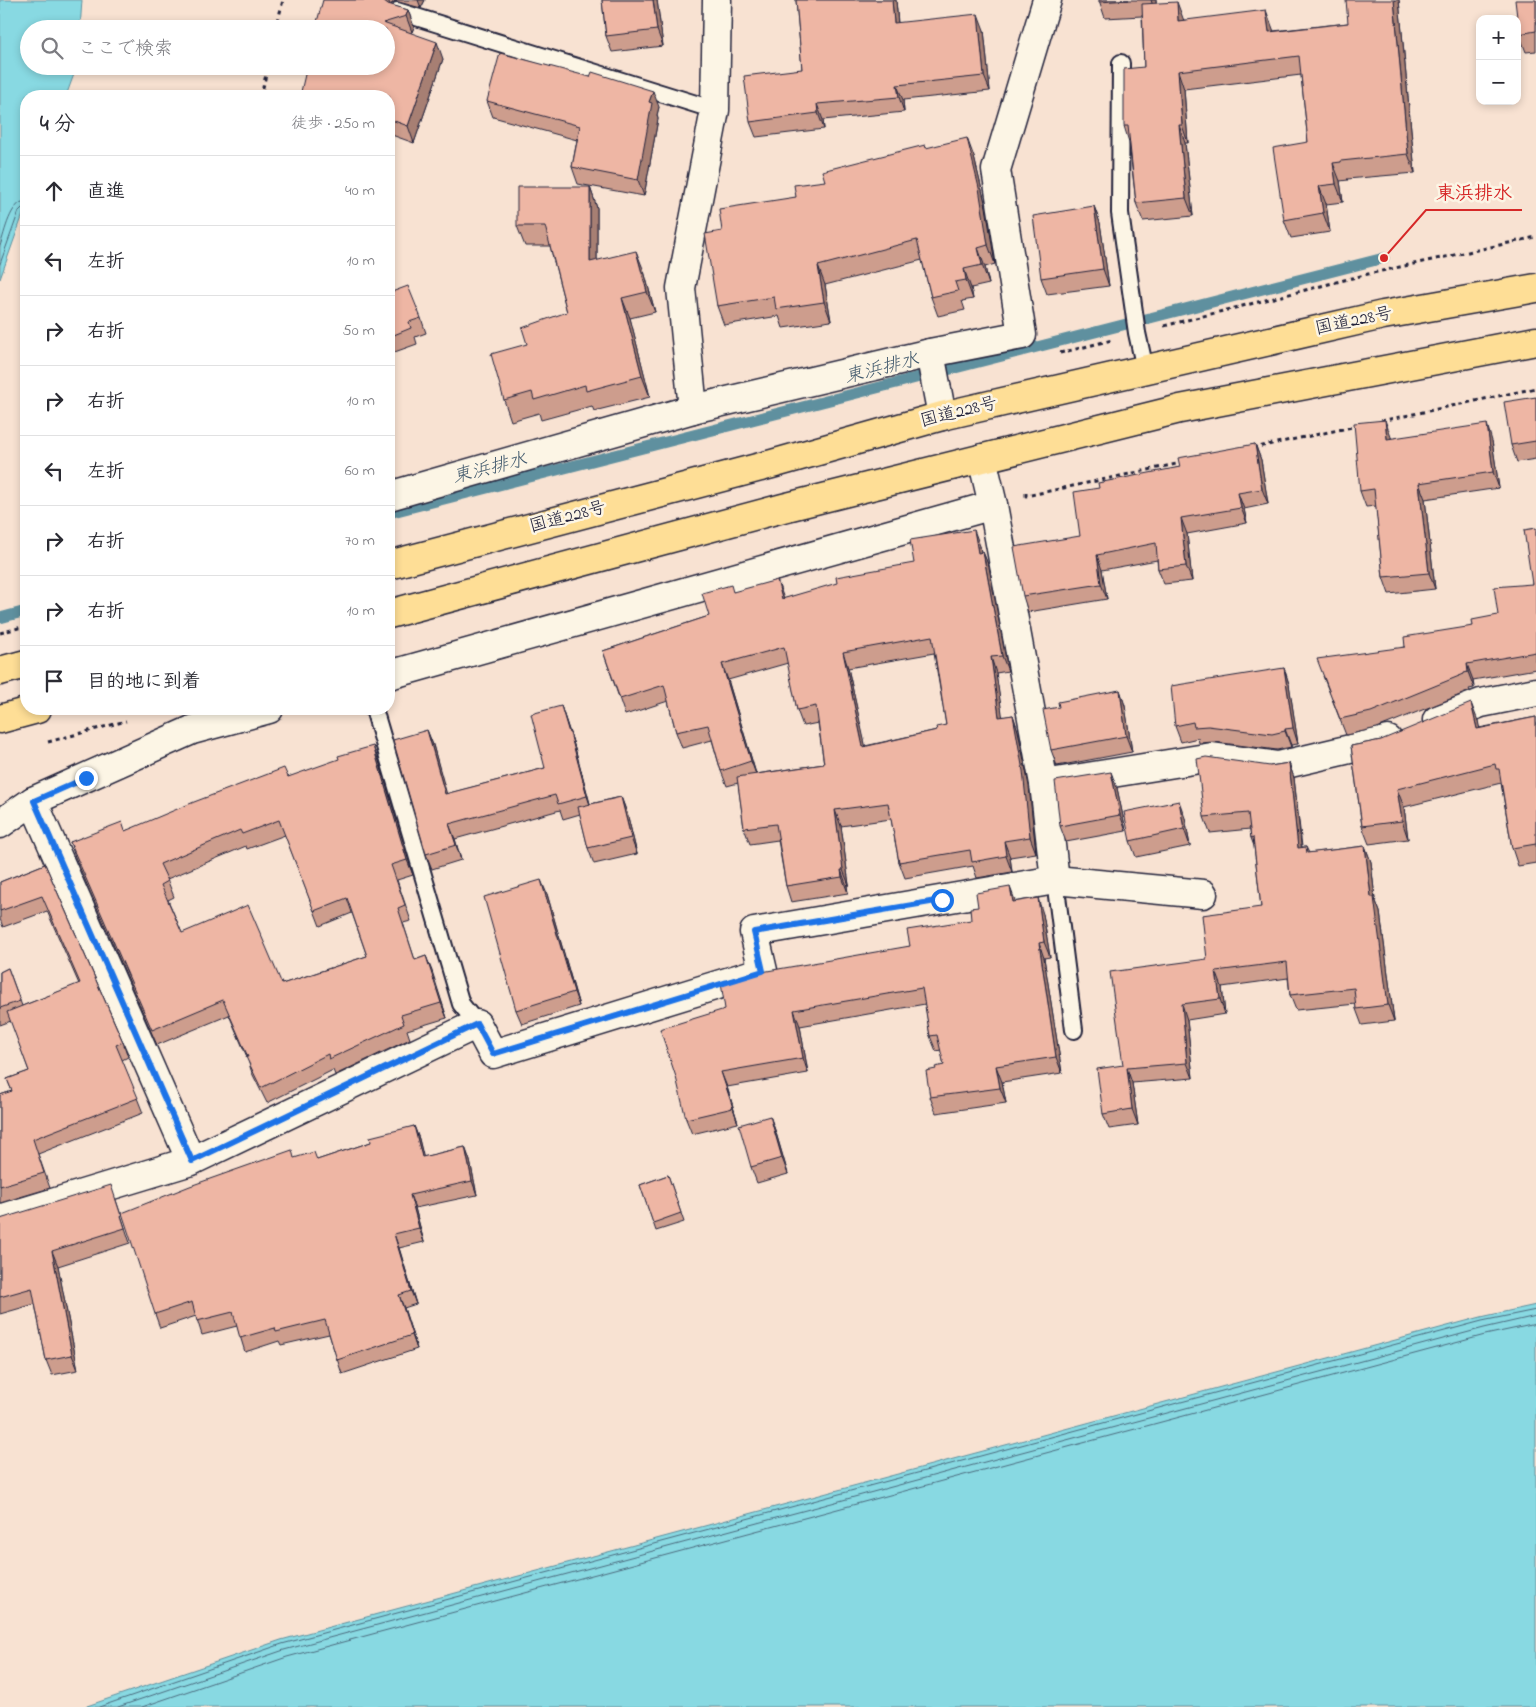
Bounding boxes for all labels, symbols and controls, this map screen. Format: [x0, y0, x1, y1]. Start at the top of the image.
map controls [1476, 15, 1521, 105]
button: + [1476, 15, 1521, 60]
search box [20, 20, 395, 75]
icon: search [38, 34, 66, 62]
text: ここで検索 [78, 36, 173, 63]
button: − [1476, 60, 1521, 105]
text: 4 分 [40, 110, 75, 140]
text: 徒歩 · 250 m [291, 112, 375, 136]
callout: 東浜排水 [1426, 176, 1522, 210]
icon: ahead [40, 177, 68, 205]
text: 直進 [87, 179, 125, 206]
text: 40 m [345, 179, 375, 203]
text: 東浜排水 [1436, 181, 1512, 208]
icon: left [40, 247, 68, 275]
text: 左折 [87, 249, 125, 276]
text: 10 m [347, 249, 375, 273]
street label: 国道228号 [1313, 301, 1395, 343]
icon: right [40, 317, 68, 345]
text: 右折 [87, 319, 125, 346]
text: 50 m [343, 319, 375, 343]
water label: 東浜排水 [842, 347, 922, 391]
icon: right [40, 387, 68, 415]
text: 右折 [87, 389, 125, 416]
text: 10 m [347, 389, 375, 413]
street label: 国道228号 [918, 391, 1000, 435]
water label: 東浜排水 [450, 447, 530, 491]
icon: left [40, 457, 68, 485]
text: 左折 [87, 459, 125, 486]
text: 60 m [345, 459, 375, 483]
street label: 国道228号 [527, 495, 609, 541]
icon: right [40, 527, 68, 555]
text: 右折 [87, 529, 125, 556]
text: 70 m [345, 529, 375, 553]
icon: right [40, 597, 68, 625]
text: 右折 [87, 599, 125, 626]
text: 10 m [347, 599, 375, 623]
icon: arrive [40, 667, 68, 695]
text: 目的地に到着 [87, 669, 201, 696]
route end [75, 767, 98, 790]
route start [931, 889, 954, 912]

